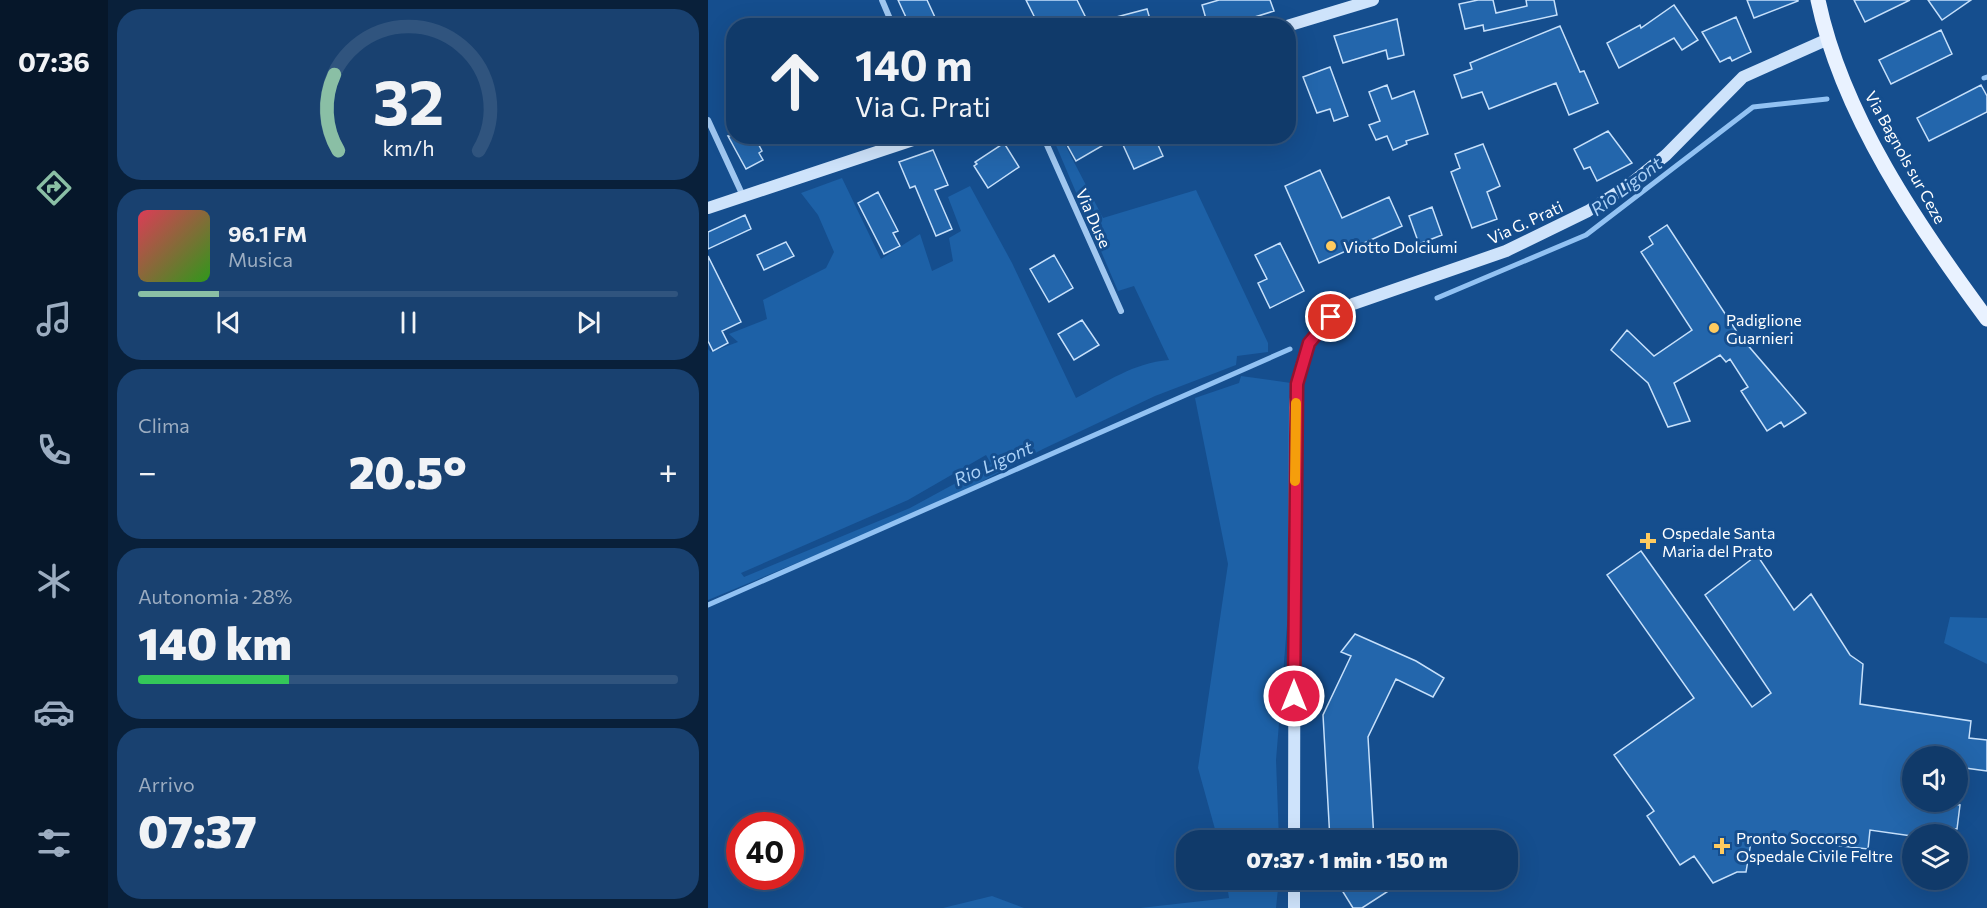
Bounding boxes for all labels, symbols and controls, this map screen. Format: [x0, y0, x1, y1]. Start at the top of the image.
text: 140 m [855, 38, 972, 90]
icon: ahead [756, 42, 834, 120]
text: 07:36 [18, 45, 90, 78]
text: 32 [372, 63, 444, 139]
street label: Via Bagnols sur Ceze [1862, 87, 1950, 227]
text: Via G. Prati [855, 90, 991, 123]
text: km/h [382, 135, 434, 161]
water label: Rio Ligont [1586, 152, 1667, 220]
icon: directions [33, 167, 75, 209]
street label: Via Duse [1073, 185, 1115, 251]
street label: Via G. Prati [1485, 196, 1565, 248]
text: 96.1 FM [228, 220, 307, 247]
place label: Viotto Dolciumi [1343, 237, 1458, 256]
marker: Viotto Dolciumi [1324, 239, 1338, 253]
text: Musica [228, 247, 293, 271]
pin [1305, 291, 1356, 342]
icon: music [33, 298, 75, 340]
icon: arrive [1314, 300, 1347, 333]
icon: previous [212, 306, 245, 339]
icon: pause [392, 306, 425, 339]
icon: next [572, 306, 605, 339]
place label: Padiglione Guarnieri [1726, 310, 1802, 347]
marker: Padiglione Guarnieri [1707, 321, 1721, 335]
text: Clima [138, 413, 190, 437]
icon: phone [33, 429, 75, 471]
water label: Rio Ligont [950, 436, 1036, 490]
text: 20.5° [349, 443, 467, 498]
text: − [138, 450, 157, 491]
text: + [659, 450, 678, 491]
place label: Ospedale Santa Maria del Prato [1662, 523, 1775, 560]
marker: Ospedale Santa Maria del Prato [1639, 532, 1657, 550]
icon: climate [33, 560, 75, 602]
text: Autonomia · 28% [138, 584, 292, 608]
text: 140 km [138, 614, 292, 669]
position arrow [1262, 664, 1326, 728]
icon: car [33, 691, 75, 733]
map controls [1902, 746, 1968, 890]
button: sound [1902, 746, 1968, 812]
text: Arrivo [138, 772, 195, 796]
text: 07:37 [138, 802, 257, 857]
speed limit sign: 40 [726, 812, 804, 890]
icon: filters [33, 822, 75, 864]
button: layers [1902, 824, 1968, 890]
place label: Pronto Soccorso Ospedale Civile Feltre [1736, 828, 1893, 865]
marker: Pronto Soccorso Ospedale Civile Feltre [1713, 837, 1731, 855]
text: 07:37 · 1 min · 150 m [1246, 846, 1448, 873]

